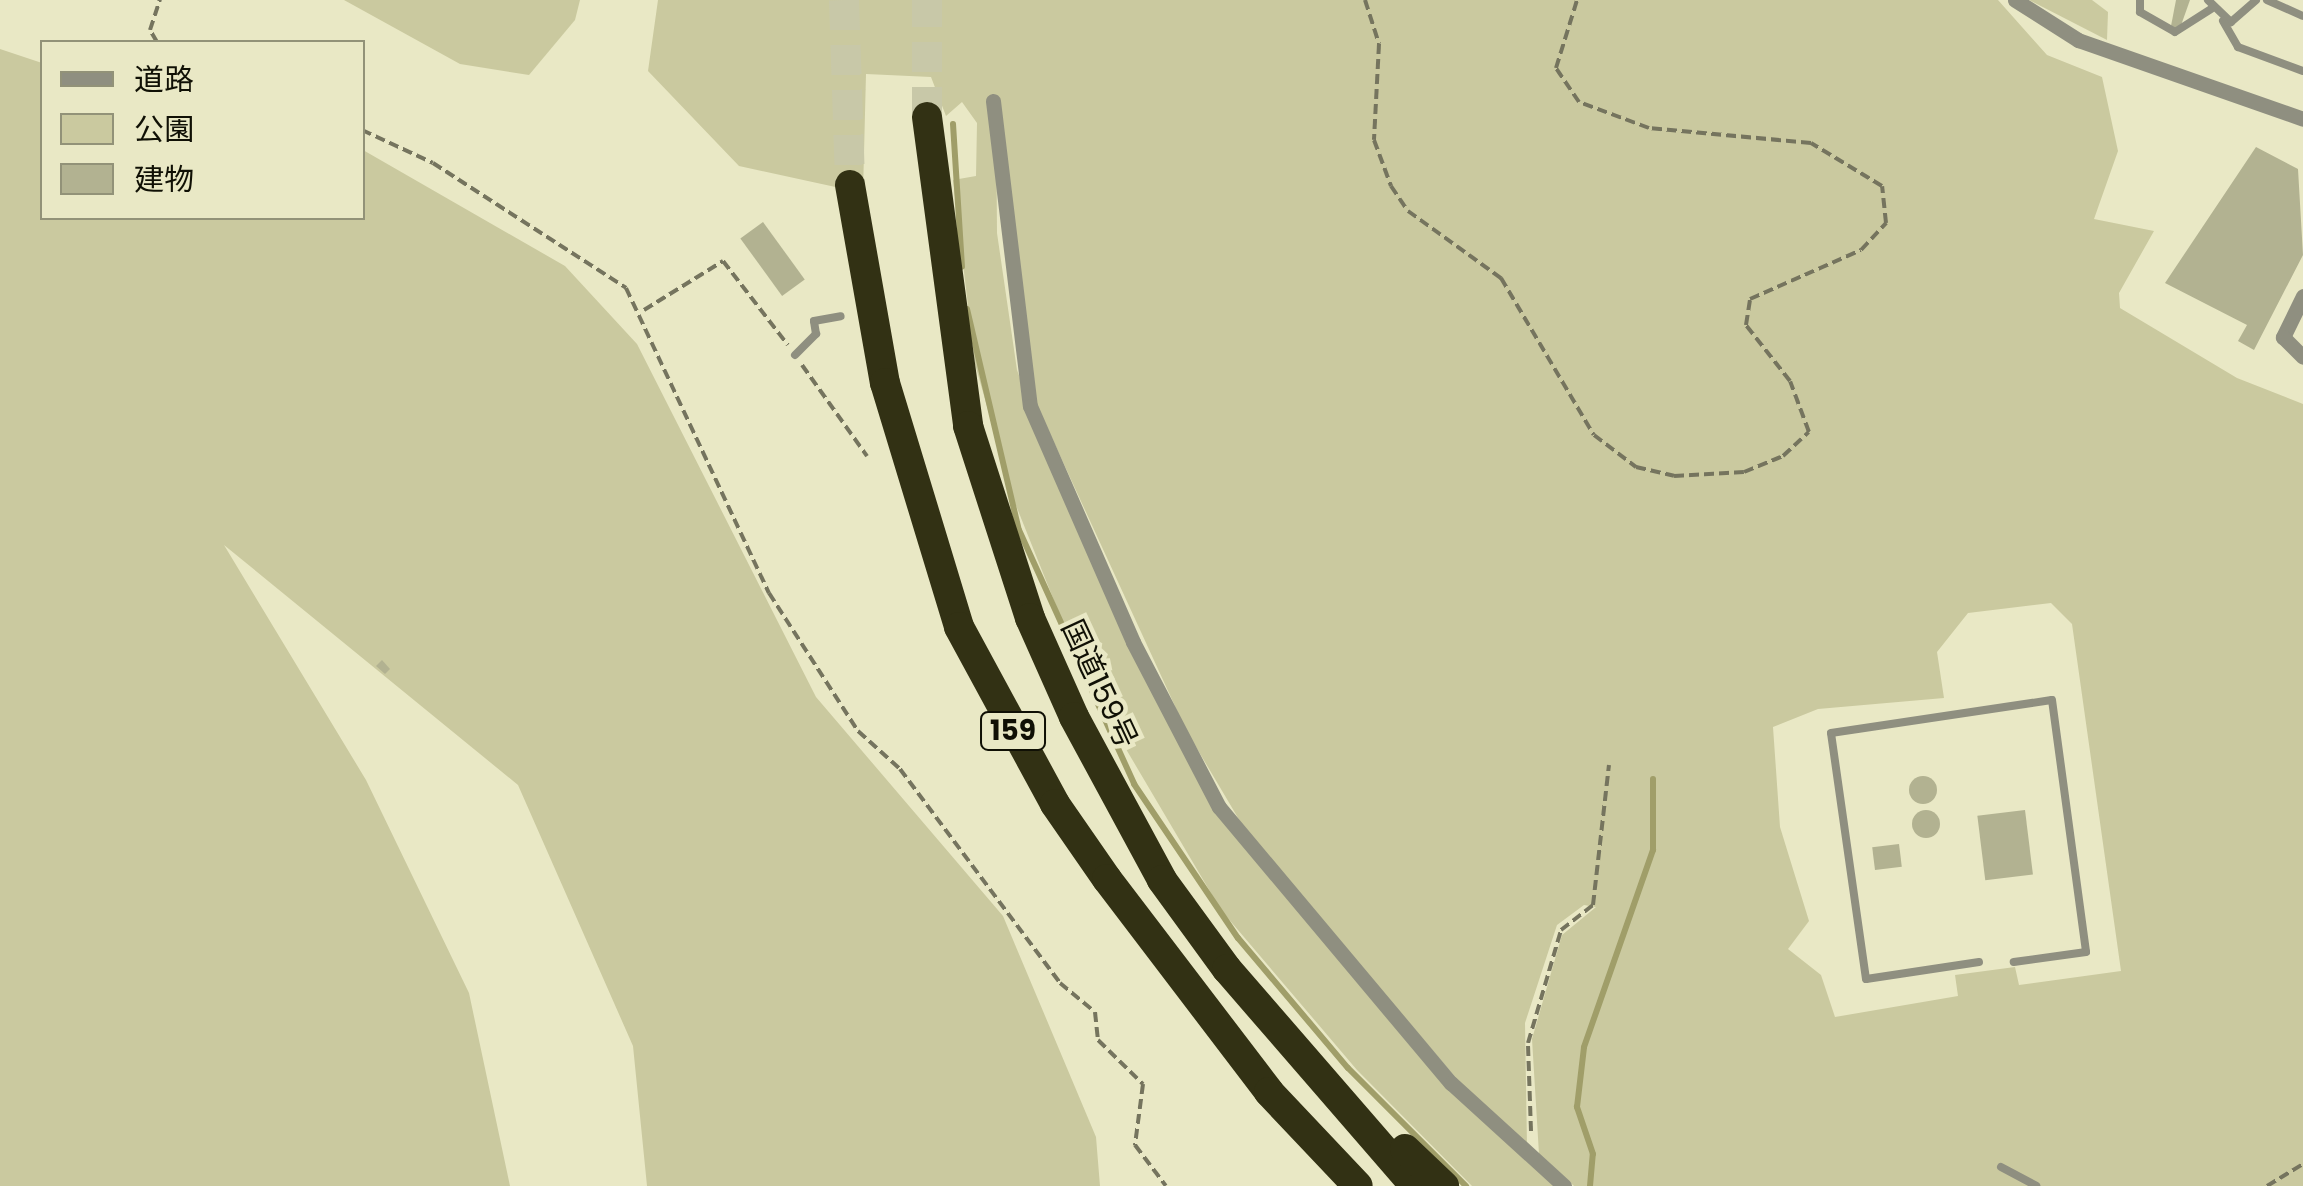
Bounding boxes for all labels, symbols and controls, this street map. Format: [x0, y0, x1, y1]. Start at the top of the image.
legend [40, 40, 365, 220]
text: 道路 [134, 58, 194, 101]
text: 公園 [134, 108, 194, 151]
text: 建物 [134, 158, 194, 201]
street label: 国道159号 [1054, 614, 1144, 754]
road number: 159 [978, 708, 1048, 754]

